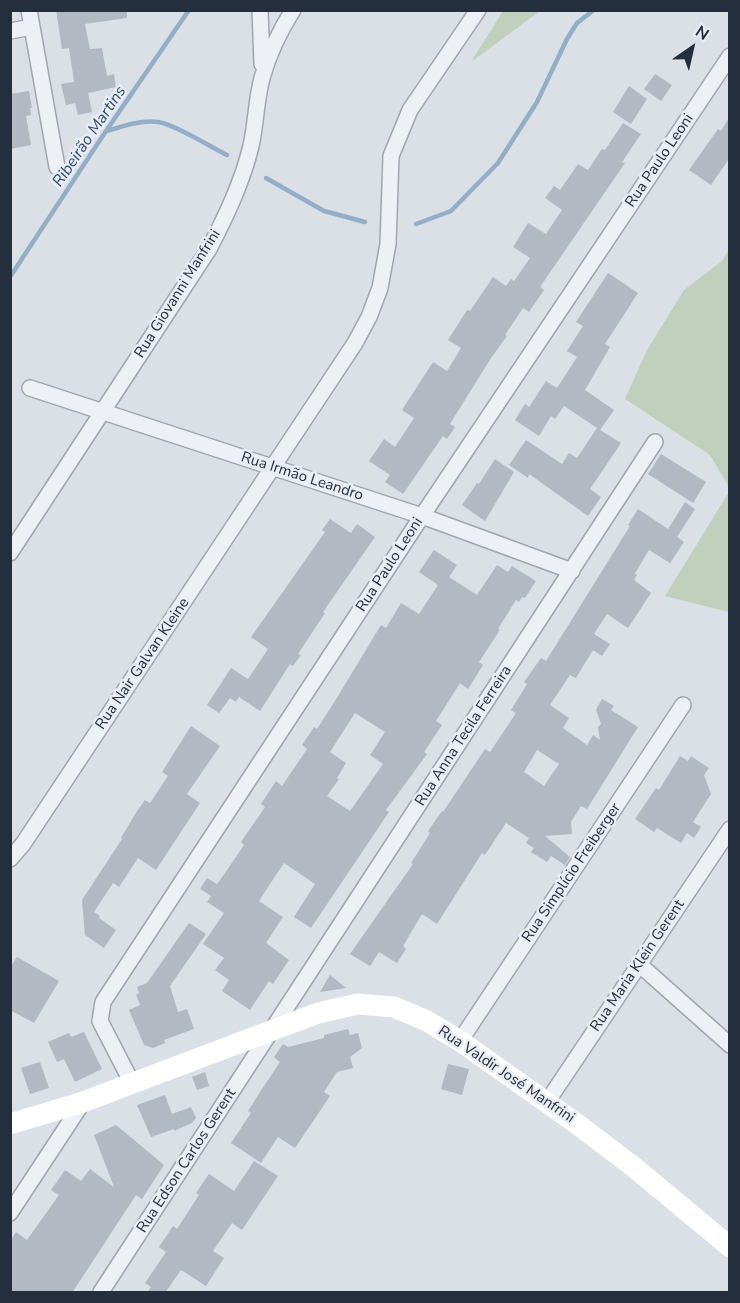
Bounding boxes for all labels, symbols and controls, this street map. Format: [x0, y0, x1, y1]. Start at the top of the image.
north arrow [662, 18, 722, 78]
text: N [691, 21, 713, 46]
water label: Ribeirão Martins [49, 83, 131, 191]
street label: Rua Paulo Leoni [622, 111, 698, 211]
street label: Rua Giovanni Manfrini [131, 227, 225, 361]
street label: Rua Irmão Leandro [239, 449, 365, 505]
street label: Rua Paulo Leoni [353, 515, 427, 615]
street label: Rua Nair Galvan Kleine [92, 595, 194, 733]
street label: Rua Anna Tecila Ferreira [412, 662, 516, 810]
street label: Rua Simplício Freiberger [519, 800, 625, 946]
street label: Rua Maria Klein Gerent [587, 897, 689, 1035]
street label: Rua Valdir José Manfrini [434, 1023, 578, 1127]
street label: Rua Edson Carlos Gerent [134, 1085, 240, 1237]

